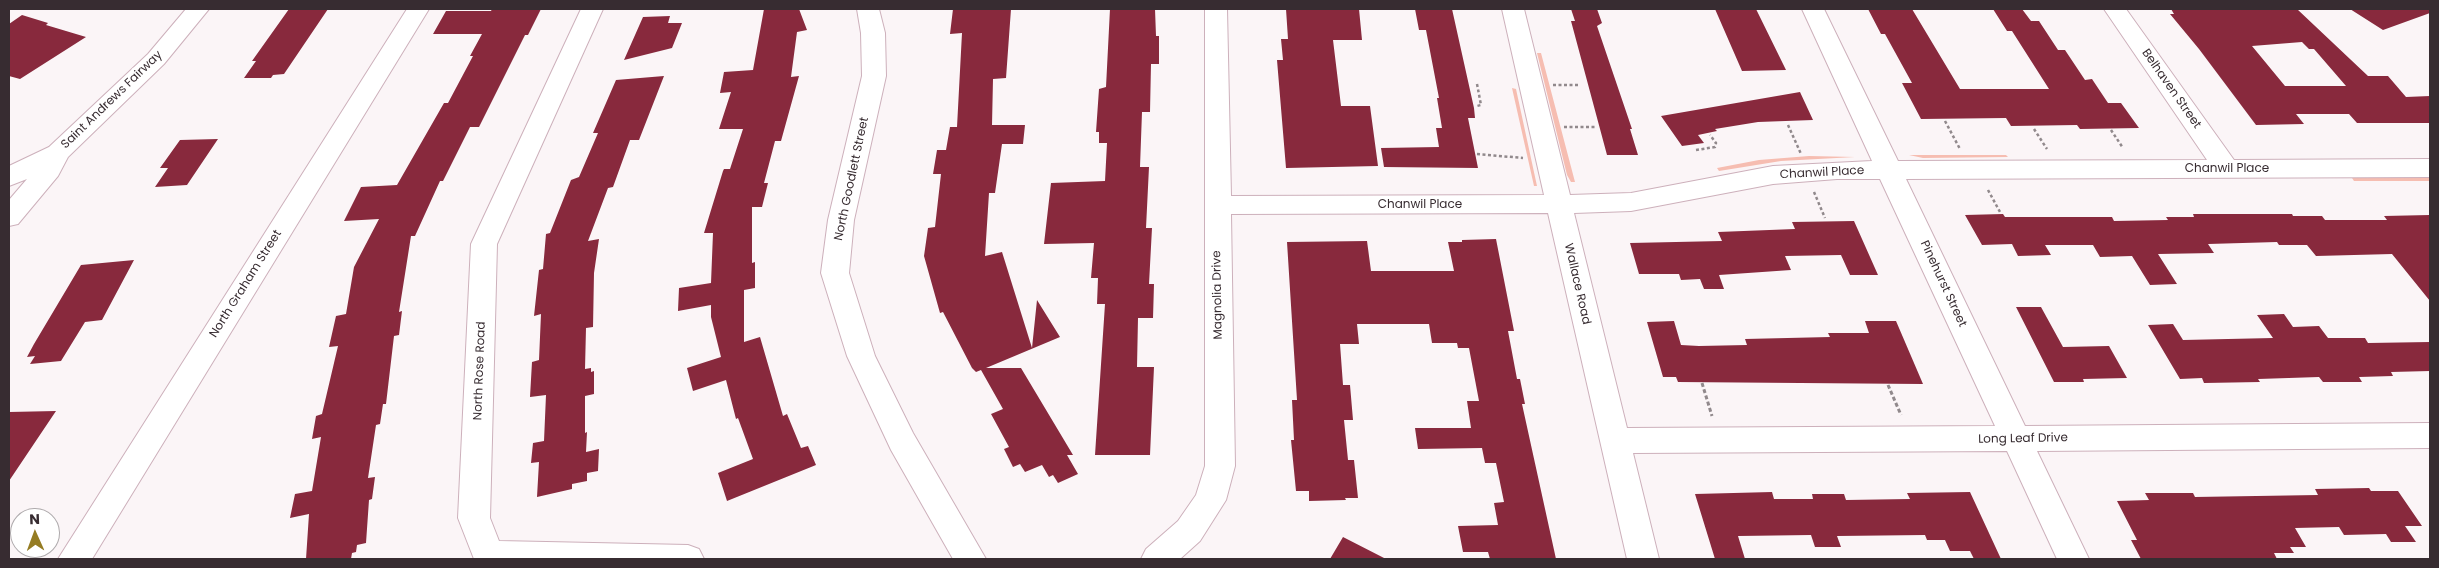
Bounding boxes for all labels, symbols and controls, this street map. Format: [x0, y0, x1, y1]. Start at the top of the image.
street label: Belhaven Street [2138, 46, 2204, 132]
street label: Saint Andrews Fairway [59, 48, 165, 152]
street label: North Goodlett Street [832, 116, 872, 242]
street label: Chanwil Place [2185, 162, 2269, 176]
street label: Chanwil Place [1779, 164, 1865, 182]
street label: Chanwil Place [1378, 198, 1462, 212]
street label: North Graham Street [207, 227, 285, 341]
street label: Pinehurst Street [1917, 238, 1969, 330]
street label: Wallace Road [1561, 242, 1593, 326]
street label: Magnolia Drive [1210, 250, 1226, 340]
street label: North Rose Road [471, 321, 489, 421]
street label: Long Leaf Drive [1978, 431, 2068, 447]
north arrow [10, 508, 60, 558]
text: N [29, 509, 40, 529]

